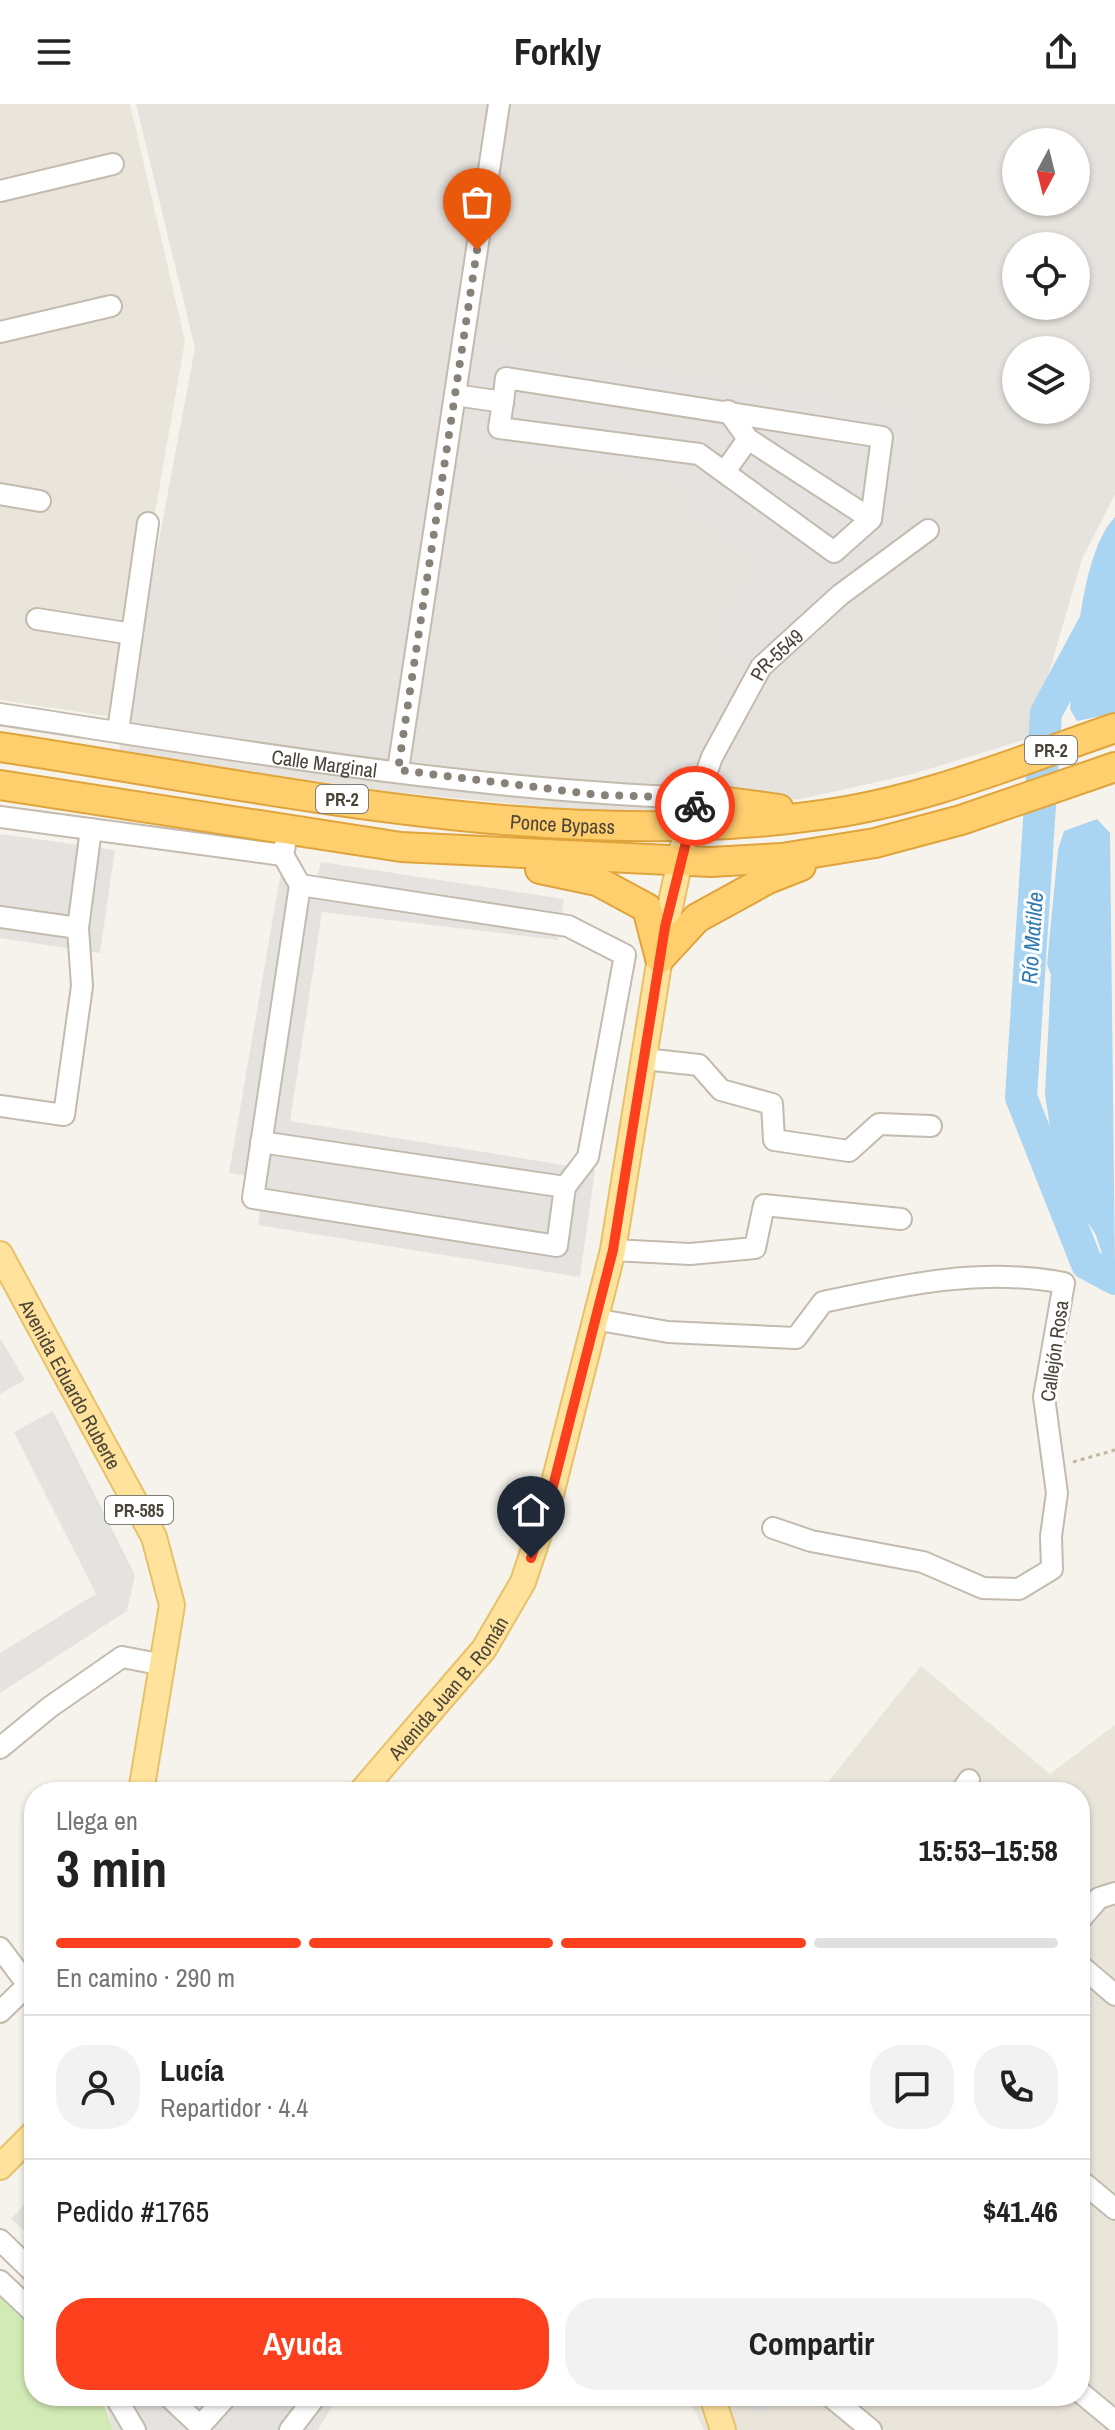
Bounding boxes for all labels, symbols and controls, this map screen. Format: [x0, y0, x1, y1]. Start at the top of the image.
text: Forkly [514, 28, 601, 76]
icon: menu [32, 30, 76, 74]
icon: share [1039, 30, 1083, 74]
north arrow [1002, 128, 1090, 216]
map controls [1002, 128, 1090, 424]
pin [443, 168, 511, 250]
icon: bag [455, 180, 499, 224]
button: locate [1002, 232, 1090, 320]
button: layers [1002, 336, 1090, 424]
street label: PR-5549 [743, 622, 808, 685]
road number: PR-2 [1025, 736, 1077, 764]
street label: Calle Marginal [270, 742, 379, 783]
courier [655, 766, 735, 846]
icon: bike [673, 784, 717, 828]
road number: PR-2 [316, 785, 368, 813]
street label: Ponce Bypass [509, 807, 615, 840]
water label: Río Matilde [1014, 891, 1050, 985]
street label: Avenida Eduardo Ruberte [13, 1293, 128, 1474]
street label: Callejón Rosa [1034, 1299, 1074, 1403]
pin [497, 1476, 565, 1558]
icon: home [509, 1488, 553, 1532]
road number: PR-585 [105, 1496, 173, 1524]
street label: Avenida Juan B. Román [381, 1611, 514, 1766]
text: Llega en [56, 1803, 138, 1838]
text: 15:53–15:58 [919, 1830, 1058, 1870]
text: 3 min [56, 1833, 167, 1903]
text: En camino · 290 m [56, 1960, 235, 1995]
button: person [56, 2045, 140, 2129]
button: chat [870, 2045, 954, 2129]
button: phone [974, 2045, 1058, 2129]
text: Lucía [160, 2050, 224, 2090]
text: Repartidor · 4.4 [160, 2090, 308, 2125]
text: Pedido #1765 [56, 2191, 209, 2231]
text: $41.46 [983, 2191, 1058, 2231]
button: Ayuda [56, 2298, 549, 2390]
button: Compartir [565, 2298, 1058, 2390]

